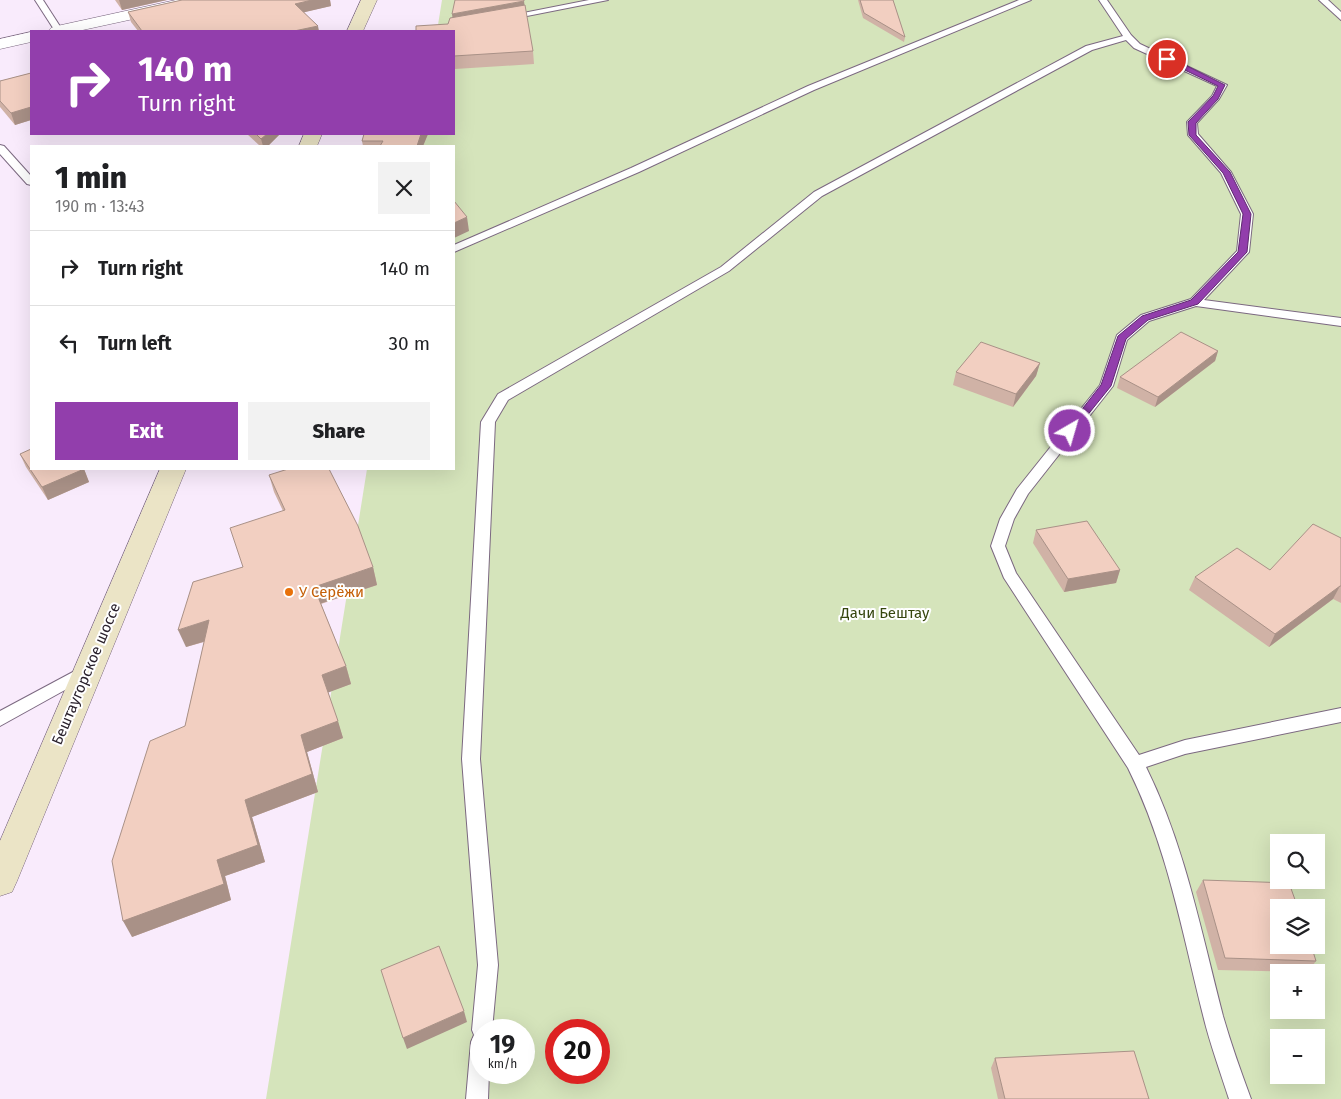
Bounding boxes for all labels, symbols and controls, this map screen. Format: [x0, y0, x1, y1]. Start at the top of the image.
pin [1146, 38, 1188, 80]
icon: arrive [1153, 45, 1181, 73]
text: 140 m [138, 48, 232, 90]
icon: right [55, 50, 120, 115]
text: Turn right [138, 90, 235, 117]
text: 1 min [55, 160, 127, 196]
button: close [378, 162, 430, 214]
text: 190 m · 13:43 [55, 197, 144, 216]
icon: right [55, 254, 83, 282]
text: Turn right [98, 257, 183, 280]
text: 140 m [380, 257, 430, 280]
icon: left [55, 329, 83, 357]
text: Turn left [98, 332, 172, 355]
text: 30 m [389, 332, 430, 355]
button: Exit [55, 402, 238, 460]
button: Share [248, 402, 430, 460]
position arrow [1043, 404, 1095, 456]
place label: У Серёжи [299, 583, 364, 601]
marker: У Серёжи [283, 586, 295, 598]
street label: Бештаугорское шоссе [48, 600, 124, 748]
park label: Дачи Бештау [840, 604, 930, 622]
map controls [1270, 834, 1325, 1084]
button: search [1270, 834, 1325, 889]
button: layers [1270, 899, 1325, 954]
button: + [1270, 964, 1325, 1019]
speed limit sign: 20 [545, 1019, 610, 1084]
button: − [1270, 1029, 1325, 1084]
text: 19 [490, 1030, 515, 1060]
text: km/h [488, 1057, 517, 1071]

